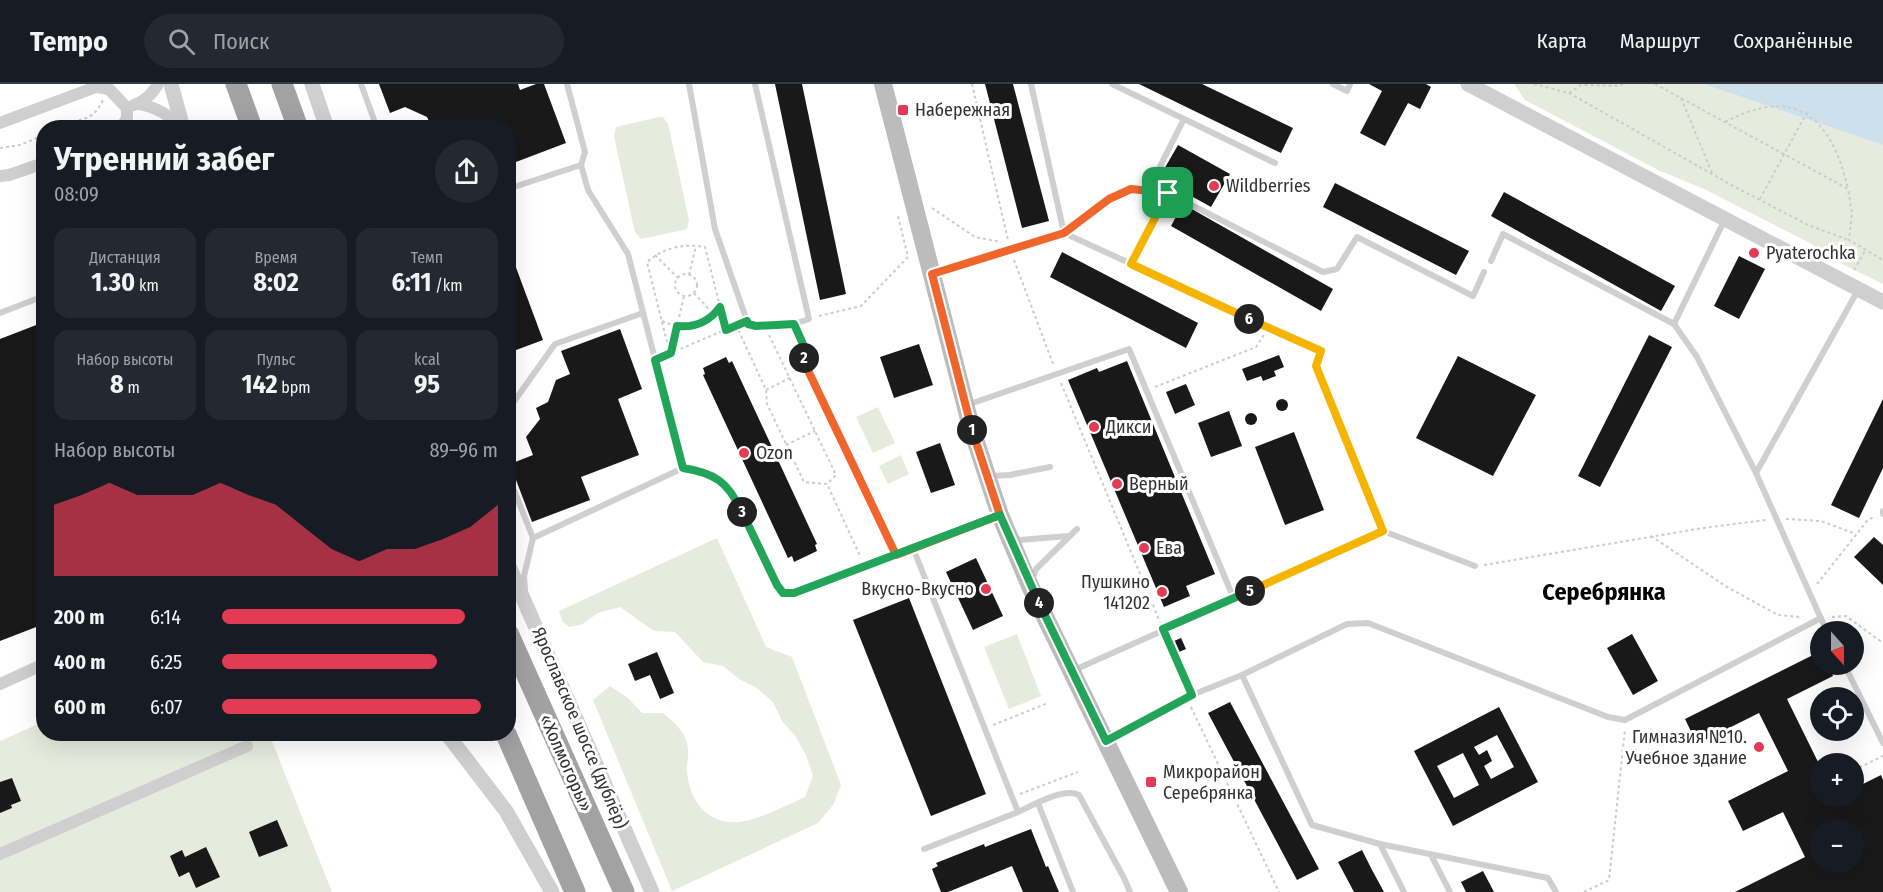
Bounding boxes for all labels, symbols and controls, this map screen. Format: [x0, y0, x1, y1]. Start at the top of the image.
search box [144, 14, 564, 68]
text: Tempo [30, 25, 108, 58]
icon: search [165, 25, 198, 58]
text: Поиск [213, 28, 269, 55]
text: Карта [1537, 28, 1587, 54]
text: Маршрут [1620, 28, 1700, 54]
text: Сохранённые [1733, 28, 1853, 54]
place label: Набережная [915, 99, 1010, 121]
marker: Набережная [896, 103, 910, 117]
text: Утренний забег [54, 139, 274, 179]
button: share [435, 140, 498, 203]
pin [1142, 167, 1193, 218]
place label: Wildberries [1226, 175, 1311, 197]
icon: arrive [1151, 176, 1184, 209]
marker: Wildberries [1207, 179, 1221, 193]
text: 08:09 [54, 182, 99, 206]
place label: Pyaterochka [1766, 242, 1856, 264]
marker: Pyaterochka [1747, 246, 1761, 260]
text: Дистанция [89, 248, 161, 267]
text: Время [255, 248, 297, 267]
text: Темп [411, 248, 443, 267]
text: 1.30 [91, 267, 135, 298]
text: 8:02 [253, 267, 299, 298]
text: 6:11 [391, 267, 432, 298]
text: km [135, 276, 159, 295]
text: /km [432, 276, 463, 295]
pin: 6 [1234, 304, 1264, 334]
text: 6 [1245, 309, 1253, 328]
pin: 2 [789, 343, 819, 373]
text: 2 [800, 348, 808, 367]
text: Набор высоты [77, 350, 173, 369]
text: Пульс [256, 350, 296, 369]
text: kcal [414, 350, 440, 369]
text: 8 [110, 369, 124, 400]
text: 142 [241, 369, 278, 400]
text: 95 [414, 369, 440, 400]
text: m [124, 378, 140, 397]
text: bpm [278, 378, 311, 397]
pin: 1 [957, 415, 987, 445]
place label: Дикси [1105, 416, 1151, 438]
text: 1 [969, 420, 975, 439]
marker: Дикси [1087, 420, 1101, 434]
text: Набор высоты [54, 438, 175, 462]
text: 89–96 m [430, 438, 498, 462]
place label: Ozon [756, 442, 793, 464]
marker: Ozon [737, 446, 751, 460]
place label: Верный [1129, 473, 1189, 495]
marker: Верный [1110, 477, 1124, 491]
pin: 3 [727, 497, 757, 527]
text: 3 [738, 502, 746, 521]
place label: Ева [1156, 537, 1182, 559]
marker: Ева [1137, 541, 1151, 555]
place label: Пушкино 141202 [1081, 571, 1150, 614]
pin: 5 [1235, 576, 1265, 606]
place label: Вкусно-Вкусно [861, 578, 974, 600]
district label: Серебрянка [1542, 578, 1666, 606]
text: 5 [1246, 581, 1254, 600]
marker: Вкусно-Вкусно [979, 582, 993, 596]
marker: Пушкино 141202 [1155, 585, 1169, 599]
pin: 4 [1024, 588, 1054, 618]
text: 4 [1035, 593, 1043, 612]
text: 200 m [54, 605, 105, 629]
text: 6:14 [150, 605, 181, 629]
north arrow [1810, 621, 1864, 675]
map controls [1810, 621, 1864, 873]
street label: Ярославское шоссе (дублёр) [527, 624, 633, 832]
text: 400 m [54, 650, 106, 674]
text: 6:25 [150, 650, 182, 674]
button: locate [1810, 687, 1864, 741]
text: 600 m [54, 695, 106, 719]
text: 6:07 [150, 695, 182, 719]
street label: «Холмогоры» [535, 711, 597, 815]
place label: Гимназия №10. Учебное здание [1625, 726, 1747, 769]
marker: Гимназия №10. Учебное здание [1752, 740, 1766, 754]
button: + [1810, 753, 1864, 807]
place label: Микрорайон Серебрянка [1163, 761, 1260, 804]
marker: Микрорайон Серебрянка [1144, 775, 1158, 789]
button: − [1810, 819, 1864, 873]

